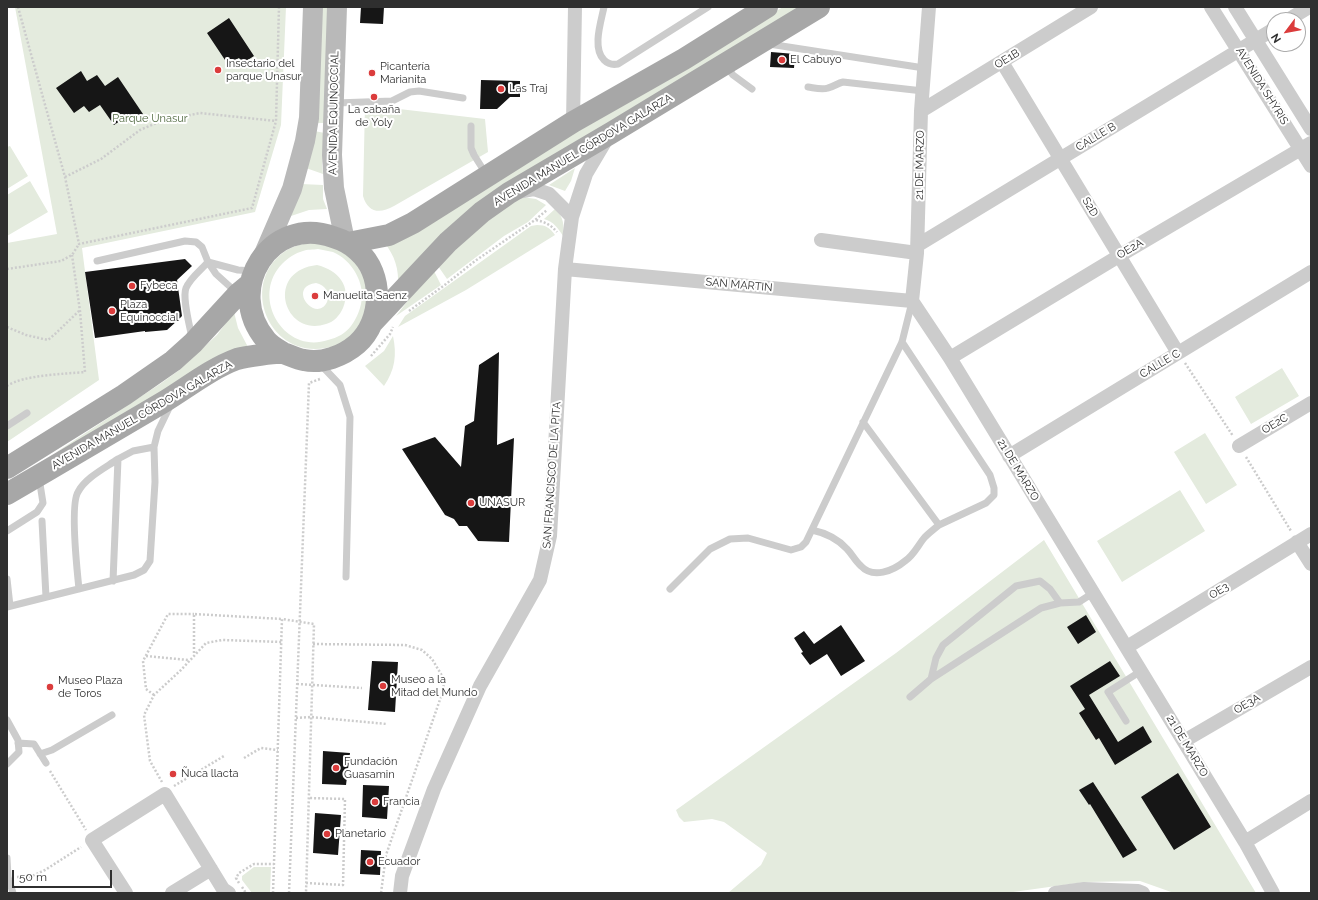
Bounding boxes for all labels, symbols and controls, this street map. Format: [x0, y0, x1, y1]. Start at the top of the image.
north arrow [1266, 12, 1306, 52]
text: N [1269, 31, 1284, 45]
street label: AVENIDA SHYRIS [1233, 45, 1291, 127]
street label: OE1B [992, 46, 1022, 72]
street label: AVENIDA EQUINOCCIAL [326, 51, 342, 175]
place label: El Cabuyo [790, 53, 842, 67]
marker: El Cabuyo [777, 55, 787, 65]
place label: Insectario del parque Unasur [226, 57, 301, 83]
place label: Picantería Marianita [380, 60, 430, 86]
marker: Insectario del parque Unasur [213, 65, 223, 75]
marker: Picantería Marianita [367, 68, 377, 78]
place label: Las Traj [509, 82, 548, 96]
marker: Las Traj [496, 84, 506, 94]
street label: AVENIDA MANUEL CÓRDOVA GALARZA [491, 91, 675, 209]
marker: La cabaña de Yoly [369, 92, 379, 102]
place label: La cabaña de Yoly [348, 103, 400, 129]
park label: Parque Unasur [112, 112, 188, 126]
street label: CALLE B [1074, 120, 1118, 154]
street label: 21 DE MARZO [913, 130, 927, 200]
street label: S2D [1079, 195, 1101, 219]
street label: OE2A [1115, 236, 1145, 262]
street label: SAN MARTIN [705, 275, 773, 295]
place label: Fybeca [140, 279, 178, 293]
marker: Fybeca [127, 281, 137, 291]
place label: Manuelita Saenz [323, 289, 407, 303]
marker: Manuelita Saenz [310, 291, 320, 301]
place label: Plaza Equinoccial [120, 298, 179, 324]
marker: Plaza Equinoccial [107, 306, 117, 316]
street label: CALLE C [1137, 347, 1183, 381]
street label: AVENIDA MANUEL CÓRDOVA GALARZA [49, 358, 235, 472]
street label: SAN FRANCISCO DE LA PITA [540, 401, 564, 549]
street label: OE2C [1259, 411, 1291, 437]
street label: 21 DE MARZO [994, 437, 1042, 503]
place label: UNASUR [479, 496, 525, 510]
marker: UNASUR [466, 498, 476, 508]
street label: OE3 [1207, 580, 1231, 602]
place label: Museo a la Mitad del Mundo [391, 673, 477, 699]
place label: Museo Plaza de Toros [58, 674, 123, 700]
marker: Museo a la Mitad del Mundo [378, 681, 388, 691]
marker: Museo Plaza de Toros [45, 682, 55, 692]
street label: OE3A [1231, 691, 1263, 717]
street label: 21 DE MARZO [1163, 713, 1211, 779]
place label: Fundación Guasamin [344, 755, 397, 781]
marker: Fundación Guasamin [331, 763, 341, 773]
place label: Ñuca llacta [181, 767, 239, 781]
marker: Ñuca llacta [168, 769, 178, 779]
place label: Francia [383, 795, 420, 809]
marker: Francia [370, 797, 380, 807]
place label: Planetario [335, 827, 386, 841]
marker: Planetario [322, 829, 332, 839]
place label: Ecuador [378, 855, 420, 869]
marker: Ecuador [365, 857, 375, 867]
scale bar [14, 862, 114, 888]
text: 50 m [19, 870, 47, 884]

